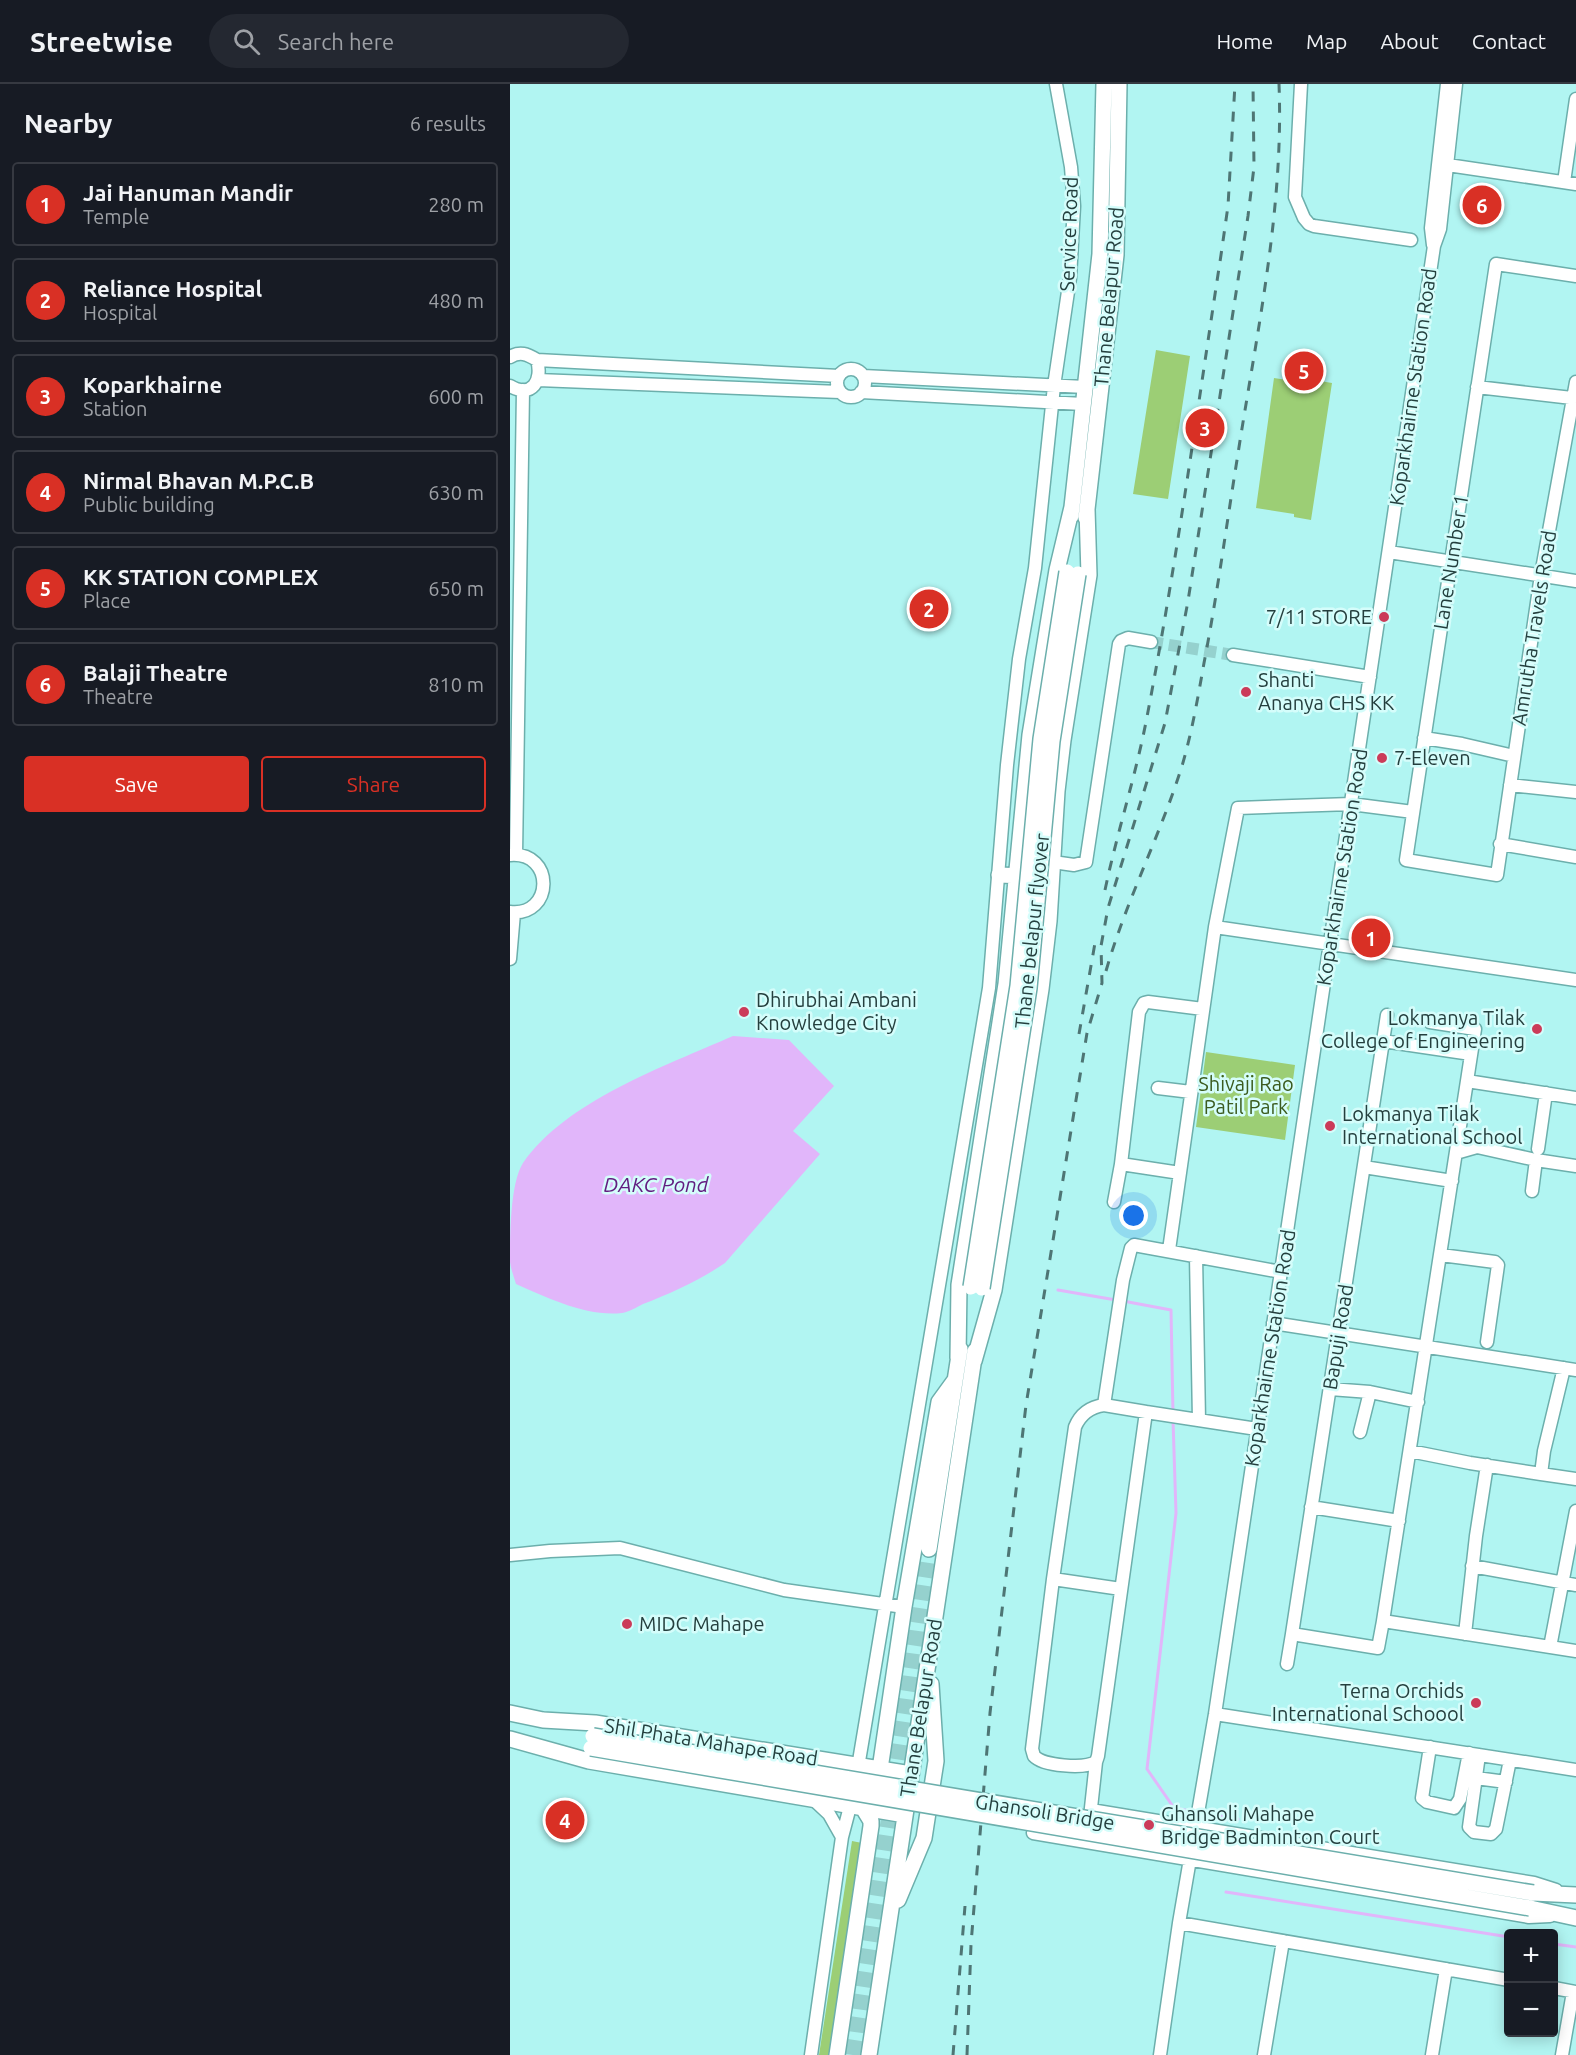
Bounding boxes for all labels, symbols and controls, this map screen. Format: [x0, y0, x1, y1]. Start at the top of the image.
search box [209, 14, 629, 68]
icon: search [230, 25, 263, 58]
text: Streetwise [30, 26, 173, 57]
text: Search here [278, 29, 394, 54]
text: Home [1216, 29, 1273, 53]
text: Map [1306, 29, 1347, 53]
text: About [1380, 29, 1439, 53]
text: Contact [1472, 29, 1546, 53]
text: Nearby [24, 109, 112, 138]
text: 6 results [410, 112, 486, 135]
street label: Service Road [1055, 176, 1082, 292]
text: Jai Hanuman Mandir [83, 180, 293, 205]
pin: 6 [1462, 182, 1502, 228]
text: 1 [40, 193, 51, 216]
text: 280 m [428, 193, 484, 216]
text: Temple [83, 205, 149, 228]
street label: Thane Belapur Road [1089, 206, 1128, 388]
street label: Koparkhairne Station Road [1384, 267, 1441, 507]
text: Reliance Hospital [83, 276, 262, 301]
text: 2 [40, 289, 51, 312]
text: 480 m [428, 289, 484, 312]
text: Hospital [83, 301, 157, 324]
pin: 5 [1284, 348, 1324, 394]
text: Koparkhairne [83, 372, 222, 397]
text: 3 [40, 385, 51, 408]
text: 600 m [428, 385, 484, 408]
text: Station [83, 397, 147, 420]
pin: 3 [1186, 406, 1224, 450]
text: Nirmal Bhavan M.P.C.B [83, 468, 314, 493]
text: 4 [40, 481, 51, 504]
text: 630 m [428, 481, 484, 504]
text: Public building [83, 493, 215, 516]
street label: Lane Number 1 [1428, 493, 1473, 631]
street label: Amrutha Travels Road [1507, 529, 1560, 727]
text: KK STATION COMPLEX [83, 564, 318, 589]
text: 5 [40, 577, 51, 600]
text: 650 m [428, 577, 484, 600]
pin: 2 [910, 586, 948, 632]
text: Place [83, 589, 131, 612]
place label: 7/11 STORE [1266, 605, 1372, 628]
marker: 7/11 STORE [1377, 610, 1391, 624]
text: Balaji Theatre [83, 660, 228, 685]
place label: Shanti Ananya CHS KK [1258, 668, 1394, 714]
text: 6 [40, 673, 51, 696]
text: 810 m [428, 673, 484, 696]
text: Theatre [83, 685, 153, 708]
marker: Shanti Ananya CHS KK [1239, 685, 1253, 699]
place label: 7-Eleven [1394, 746, 1471, 769]
street label: Koparkhairne Station Road [1311, 747, 1372, 987]
marker: 7-Eleven [1375, 751, 1389, 765]
button: Save [24, 756, 249, 812]
button: Share [261, 756, 486, 812]
street label: Thane belapur flyover [1010, 832, 1053, 1030]
pin: 1 [1352, 916, 1390, 960]
place label: Dhirubhai Ambani Knowledge City [756, 988, 917, 1034]
marker: Dhirubhai Ambani Knowledge City [737, 1005, 751, 1019]
place label: Lokmanya Tilak College of Engineering [1321, 1006, 1525, 1052]
marker: Lokmanya Tilak College of Engineering [1530, 1022, 1544, 1036]
park label: Shivaji Rao Patil Park [1198, 1072, 1294, 1118]
place label: Lokmanya Tilak International School [1342, 1102, 1522, 1148]
marker: Lokmanya Tilak International School [1323, 1119, 1337, 1133]
water label: DAKC Pond [603, 1172, 710, 1196]
your location [1119, 1201, 1148, 1230]
street label: Koparkhairne Station Road [1239, 1228, 1300, 1468]
street label: Bapuji Road [1318, 1283, 1357, 1391]
place label: MIDC Mahape [639, 1612, 765, 1635]
marker: MIDC Mahape [620, 1617, 634, 1631]
street label: Thane Belapur Road [895, 1617, 946, 1799]
place label: Terna Orchids International Schoool [1272, 1679, 1464, 1725]
marker: Terna Orchids International Schoool [1469, 1696, 1483, 1710]
street label: Shil Phata Mahape Road [603, 1713, 819, 1770]
street label: Ghansoli Bridge [974, 1789, 1116, 1834]
pin: 4 [546, 1798, 584, 1842]
place label: Ghansoli Mahape Bridge Badminton Court [1161, 1802, 1380, 1848]
marker: Ghansoli Mahape Bridge Badminton Court [1142, 1818, 1156, 1832]
map controls [1504, 1929, 1558, 2037]
button: + [1504, 1929, 1558, 1983]
button: − [1504, 1983, 1558, 2037]

